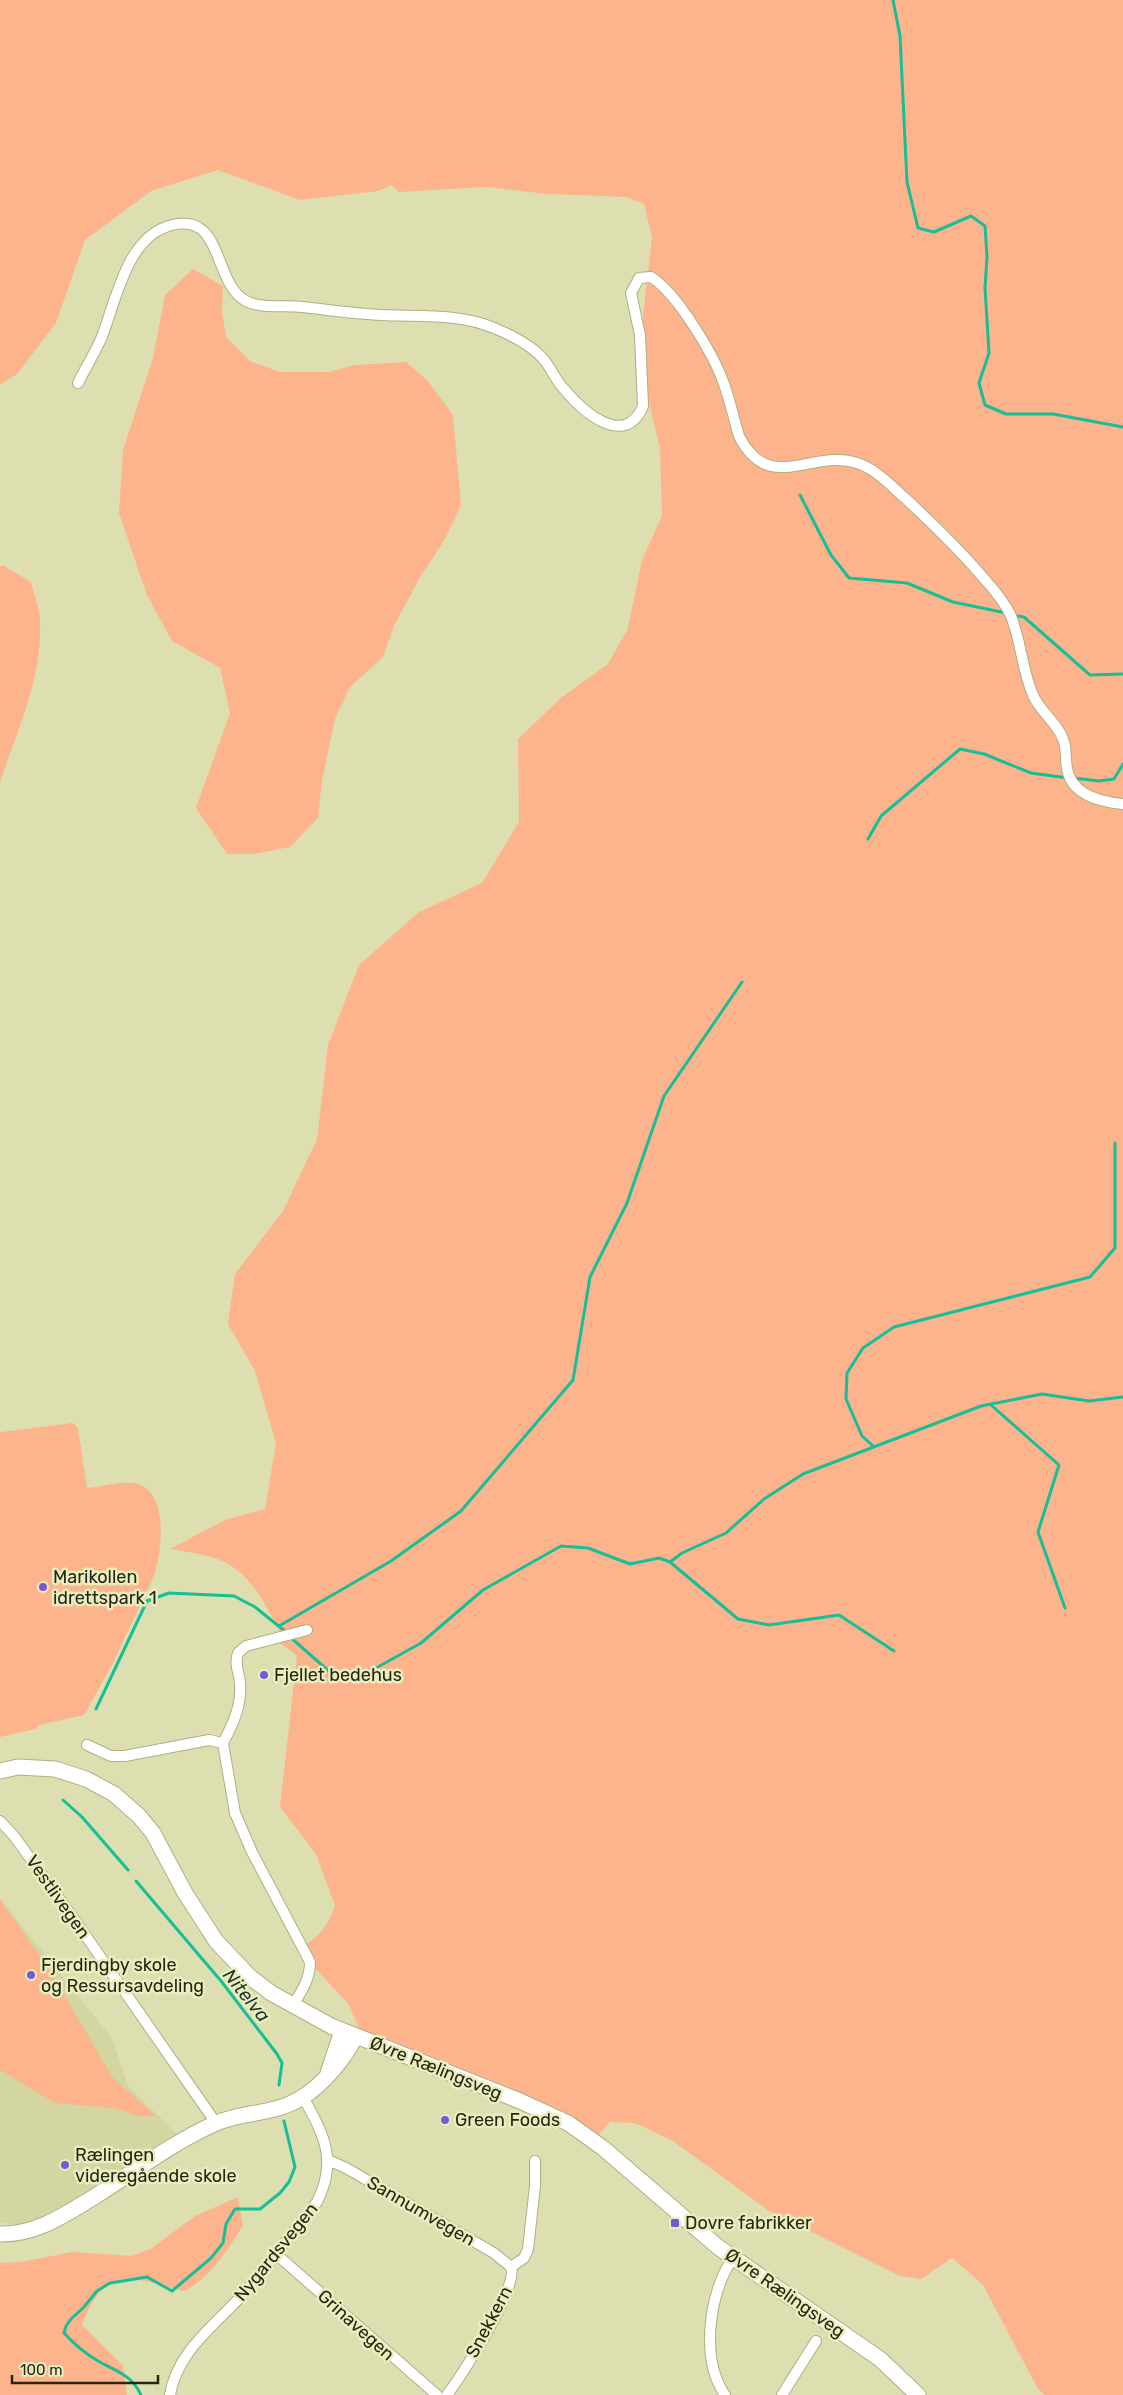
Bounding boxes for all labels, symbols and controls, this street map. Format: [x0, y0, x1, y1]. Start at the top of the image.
place label: Marikollen idrettspark 1 [53, 1566, 157, 1609]
marker: Marikollen idrettspark 1 [37, 1581, 49, 1593]
place label: Fjellet bedehus [274, 1664, 402, 1686]
marker: Fjellet bedehus [258, 1669, 270, 1681]
street label: Vestlivegen [21, 1851, 95, 1943]
place label: Fjerdingby skole og Ressursavdeling [41, 1954, 204, 1997]
water label: Nitelva [218, 1964, 275, 2027]
marker: Fjerdingby skole og Ressursavdeling [25, 1969, 37, 1981]
street label: Øvre Rælingsveg [367, 2031, 505, 2105]
place label: Green Foods [455, 2109, 560, 2131]
marker: Green Foods [439, 2114, 451, 2126]
place label: Rælingen videregående skole [75, 2144, 237, 2187]
marker: Rælingen videregående skole [59, 2159, 71, 2171]
street label: Sannumvegen [363, 2171, 479, 2251]
street label: Nygardsvegen [230, 2198, 322, 2306]
place label: Dovre fabrikker [685, 2212, 812, 2234]
marker: Dovre fabrikker [669, 2217, 681, 2229]
street label: Øvre Rælingsveg [721, 2244, 849, 2342]
street label: Snekkern [461, 2282, 517, 2362]
street label: Grinavegen [313, 2285, 399, 2365]
scale bar [12, 2352, 159, 2384]
text: 100 m [20, 2361, 62, 2379]

